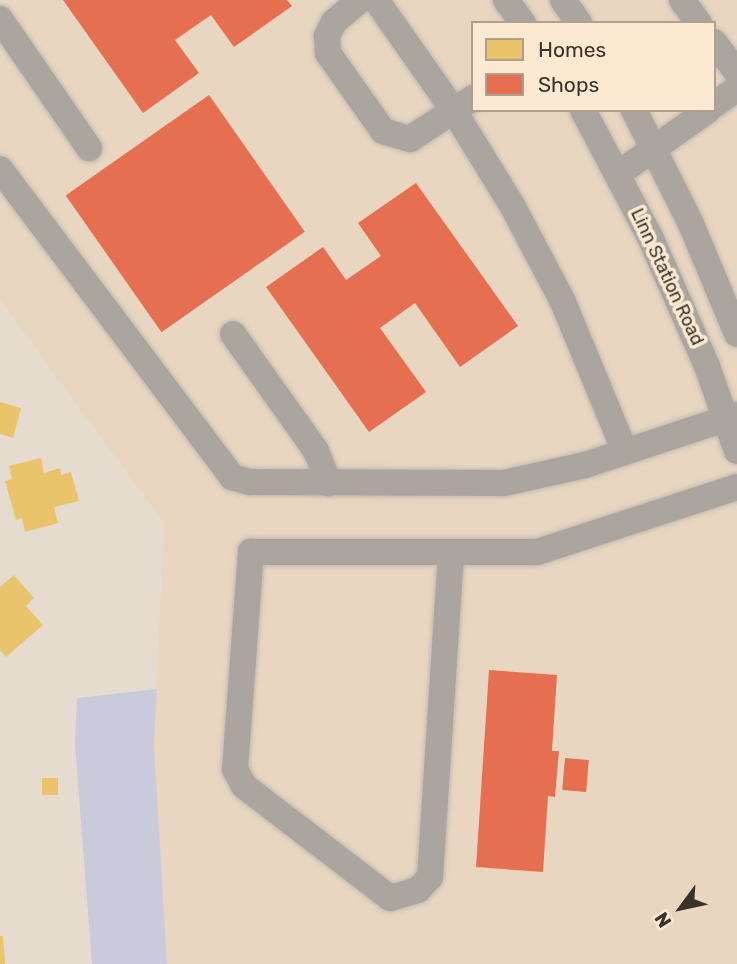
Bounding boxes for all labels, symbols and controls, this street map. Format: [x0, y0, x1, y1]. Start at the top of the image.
legend [471, 21, 716, 112]
text: Homes [538, 37, 606, 62]
text: Shops [538, 72, 599, 97]
street label: Linn Station Road [626, 205, 708, 349]
north arrow [646, 873, 716, 943]
text: N [650, 908, 676, 932]

